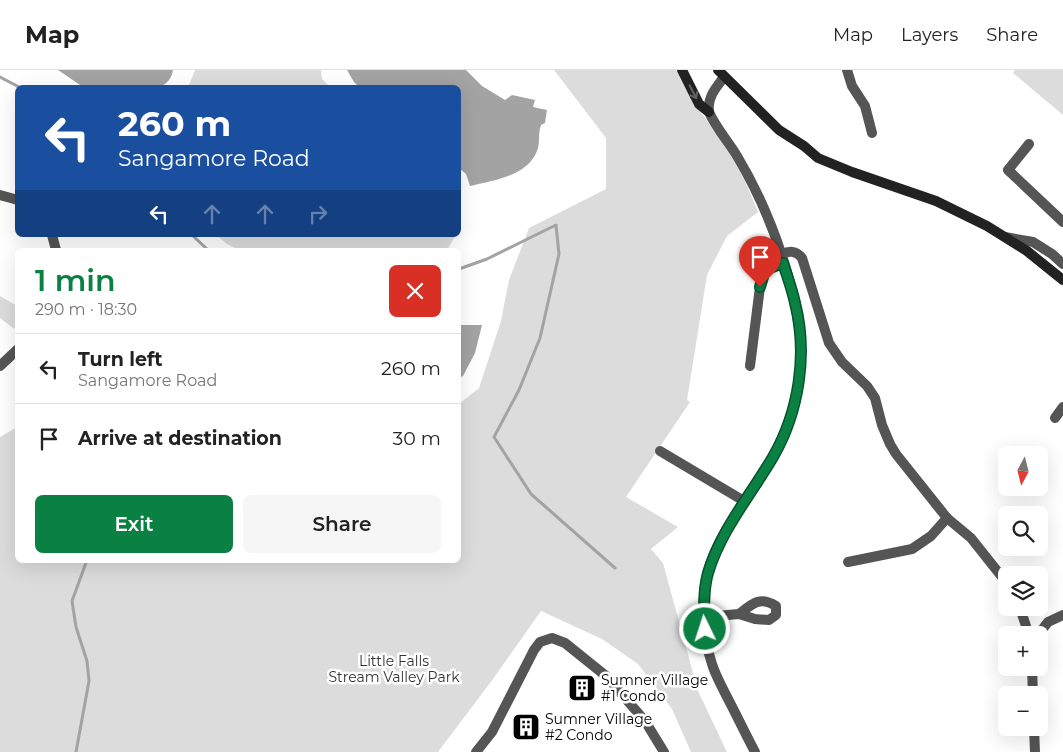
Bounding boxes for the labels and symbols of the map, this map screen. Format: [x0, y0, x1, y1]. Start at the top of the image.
one-way arrow [688, 85, 698, 100]
pin [739, 236, 781, 287]
north arrow [998, 446, 1048, 496]
position arrow [678, 602, 730, 654]
park label: Little Falls Stream Valley Park [328, 652, 460, 686]
place label: Sumner Village #1 Condo [601, 671, 708, 705]
building icon: Sumner Village #1 Condo [567, 673, 597, 703]
place label: Sumner Village #2 Condo [545, 710, 652, 744]
building icon: Sumner Village #2 Condo [511, 712, 541, 742]

